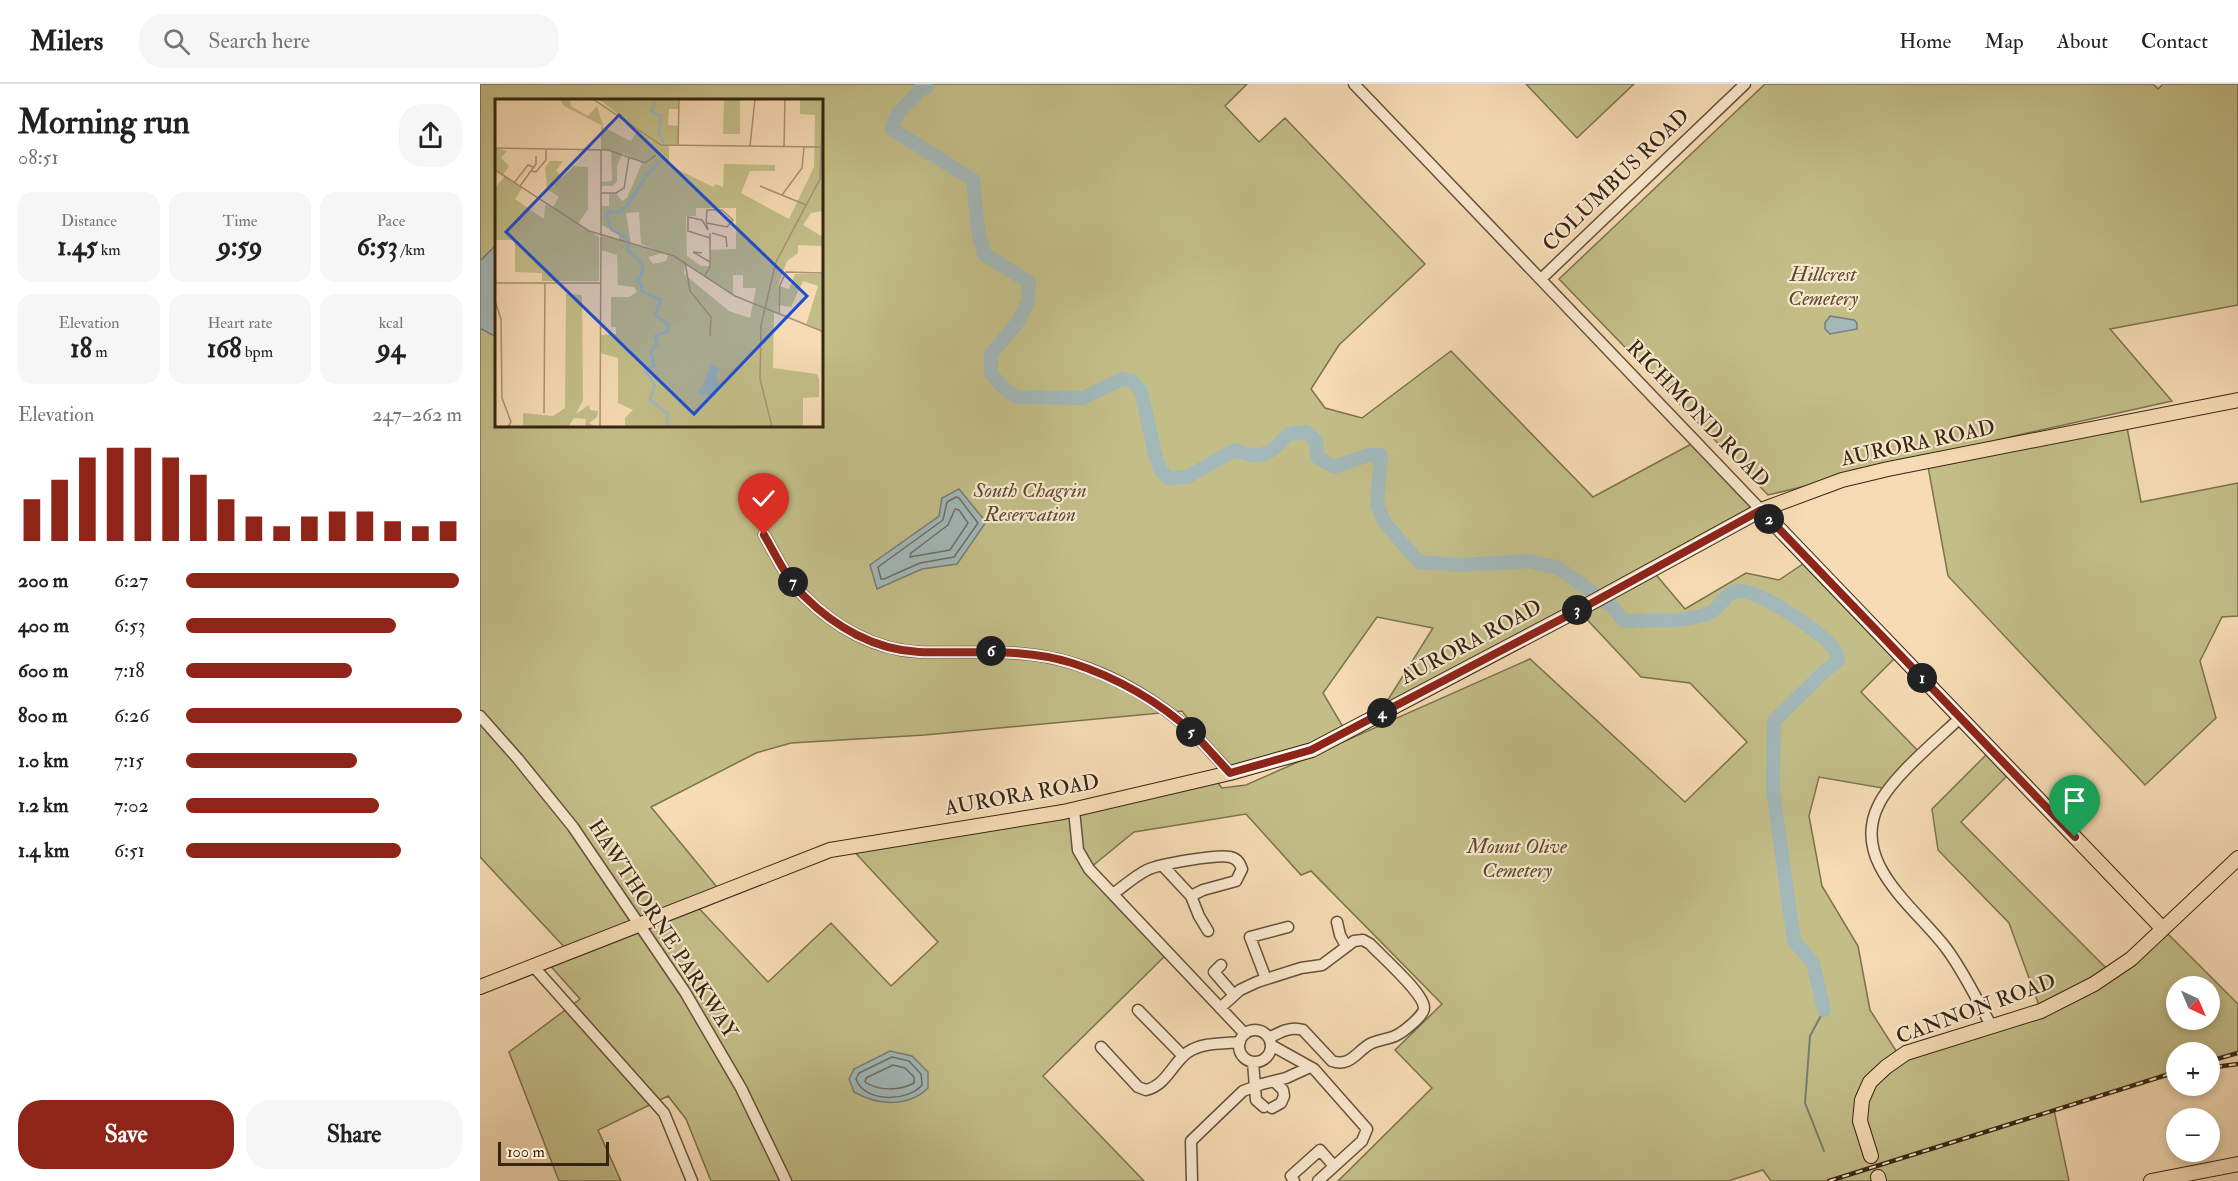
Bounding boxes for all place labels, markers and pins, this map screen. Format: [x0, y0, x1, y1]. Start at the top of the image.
pin [738, 473, 789, 535]
pin: 2 [1754, 504, 1784, 534]
pin: 7 [778, 567, 808, 597]
pin: 3 [1562, 595, 1592, 625]
pin: 6 [976, 636, 1006, 666]
pin: 1 [1907, 663, 1937, 693]
pin: 4 [1367, 698, 1397, 728]
pin: 5 [1176, 717, 1206, 747]
pin [2049, 775, 2100, 837]

